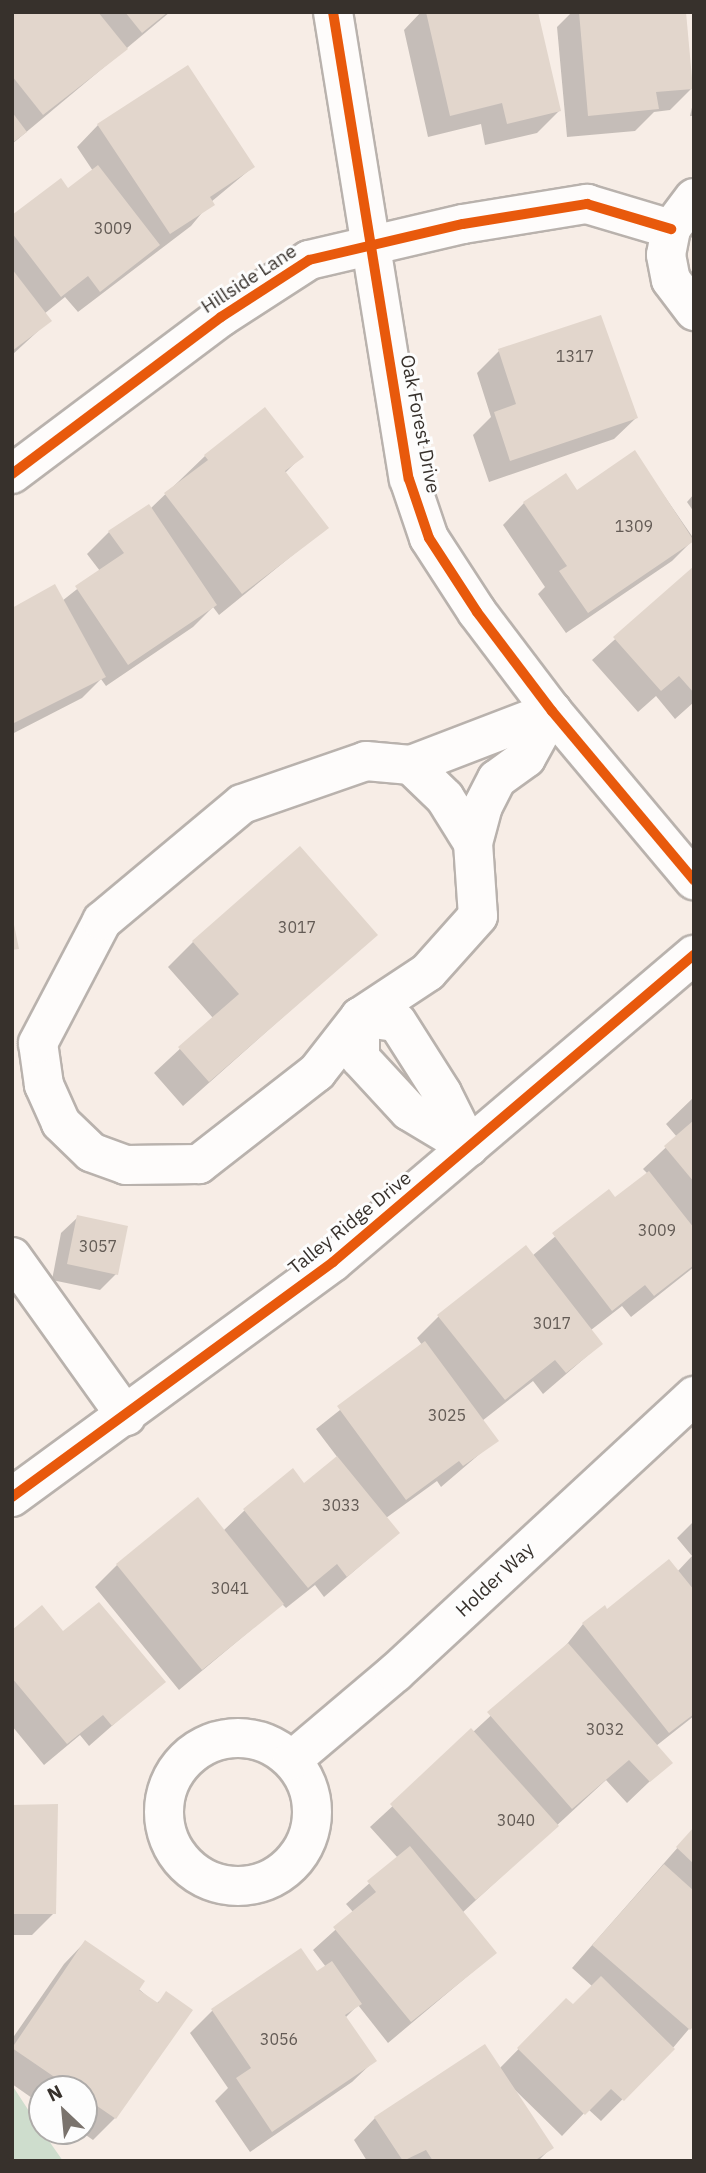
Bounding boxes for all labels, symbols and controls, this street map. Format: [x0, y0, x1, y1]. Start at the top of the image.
house number: 3009 [94, 218, 132, 238]
street label: Hillside Lane [197, 240, 301, 318]
house number: 1317 [556, 346, 594, 366]
street label: Oak Forest Drive [395, 353, 445, 495]
house number: 1309 [615, 516, 653, 536]
house number: 3017 [278, 917, 316, 937]
street label: Talley Ridge Drive [284, 1167, 416, 1279]
house number: 3009 [638, 1220, 676, 1240]
house number: 3057 [79, 1236, 117, 1256]
house number: 3017 [533, 1313, 571, 1333]
house number: 3025 [428, 1405, 466, 1425]
house number: 3033 [322, 1495, 360, 1515]
street label: Holder Way [451, 1538, 539, 1622]
house number: 3041 [211, 1578, 249, 1598]
house number: 3032 [586, 1719, 624, 1739]
house number: 3040 [497, 1810, 535, 1830]
house number: 3056 [260, 2029, 298, 2049]
north arrow [28, 2075, 98, 2145]
text: N [43, 2079, 66, 2107]

